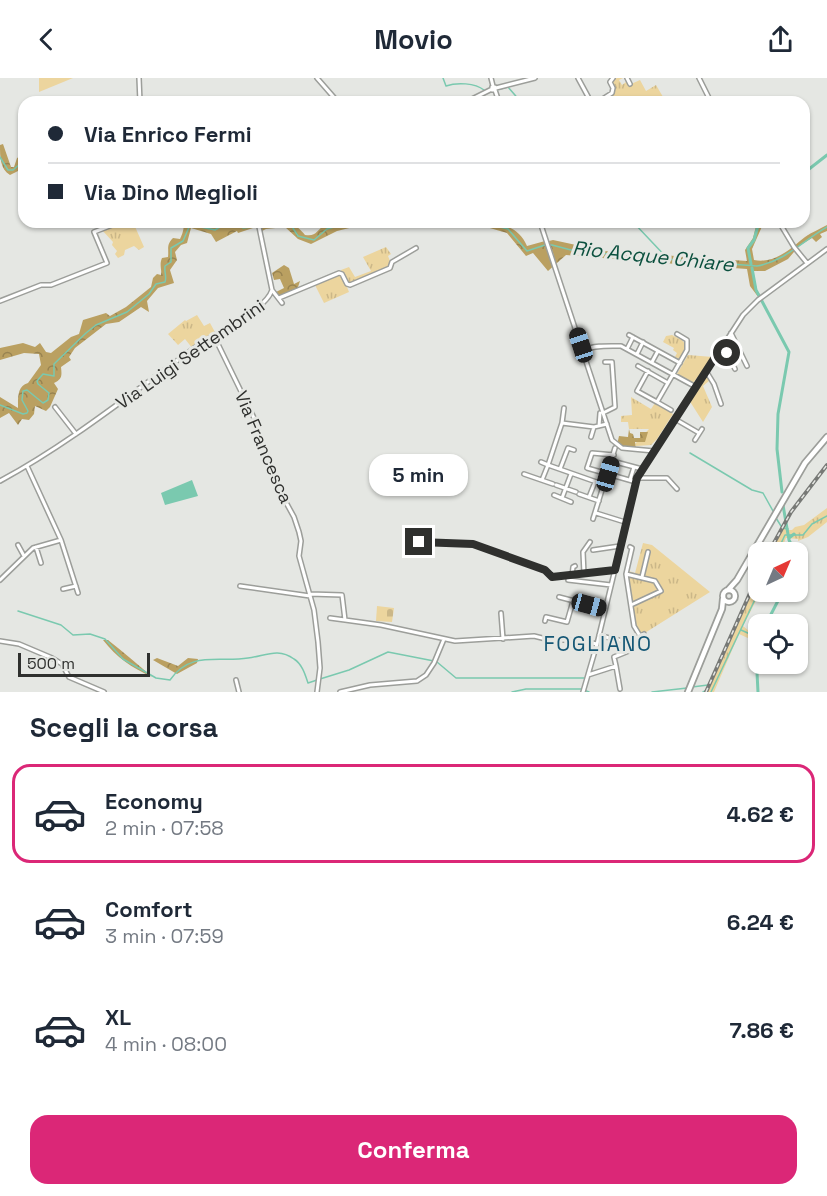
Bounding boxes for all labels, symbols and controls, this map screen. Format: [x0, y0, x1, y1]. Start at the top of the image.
text: Movio [374, 22, 453, 57]
icon: back [30, 23, 63, 56]
icon: share [764, 23, 797, 56]
text: Via Enrico Fermi [84, 120, 252, 148]
text: Via Dino Meglioli [84, 178, 258, 206]
water label: Rio Acque Chiare [571, 235, 736, 278]
street label: Via Luigi Settembrini [111, 294, 269, 414]
car [567, 325, 595, 365]
route start [713, 339, 740, 366]
street label: Via Francesca [230, 387, 298, 507]
car [594, 454, 622, 494]
callout: 5 min [370, 455, 468, 497]
text: 5 min [393, 462, 444, 488]
route end [405, 528, 432, 555]
north arrow [748, 542, 808, 602]
map controls [748, 542, 808, 674]
car [569, 592, 609, 618]
button: locate [748, 614, 808, 674]
district label: FOGLIANO [544, 630, 652, 657]
scale bar [18, 650, 150, 678]
text: 500 m [27, 653, 75, 674]
text: Scegli la corsa [30, 710, 218, 745]
icon: car [33, 787, 87, 841]
text: Economy [105, 787, 203, 815]
text: 4.62 € [727, 800, 794, 828]
text: 2 min · 07:58 [105, 815, 224, 841]
icon: car [33, 895, 87, 949]
text: Comfort [105, 895, 193, 923]
text: 6.24 € [727, 908, 794, 936]
text: 3 min · 07:59 [105, 923, 224, 949]
icon: car [33, 1003, 87, 1057]
text: XL [105, 1003, 131, 1031]
text: 7.86 € [729, 1016, 794, 1044]
text: 4 min · 08:00 [105, 1031, 227, 1057]
button: Conferma [30, 1115, 797, 1184]

